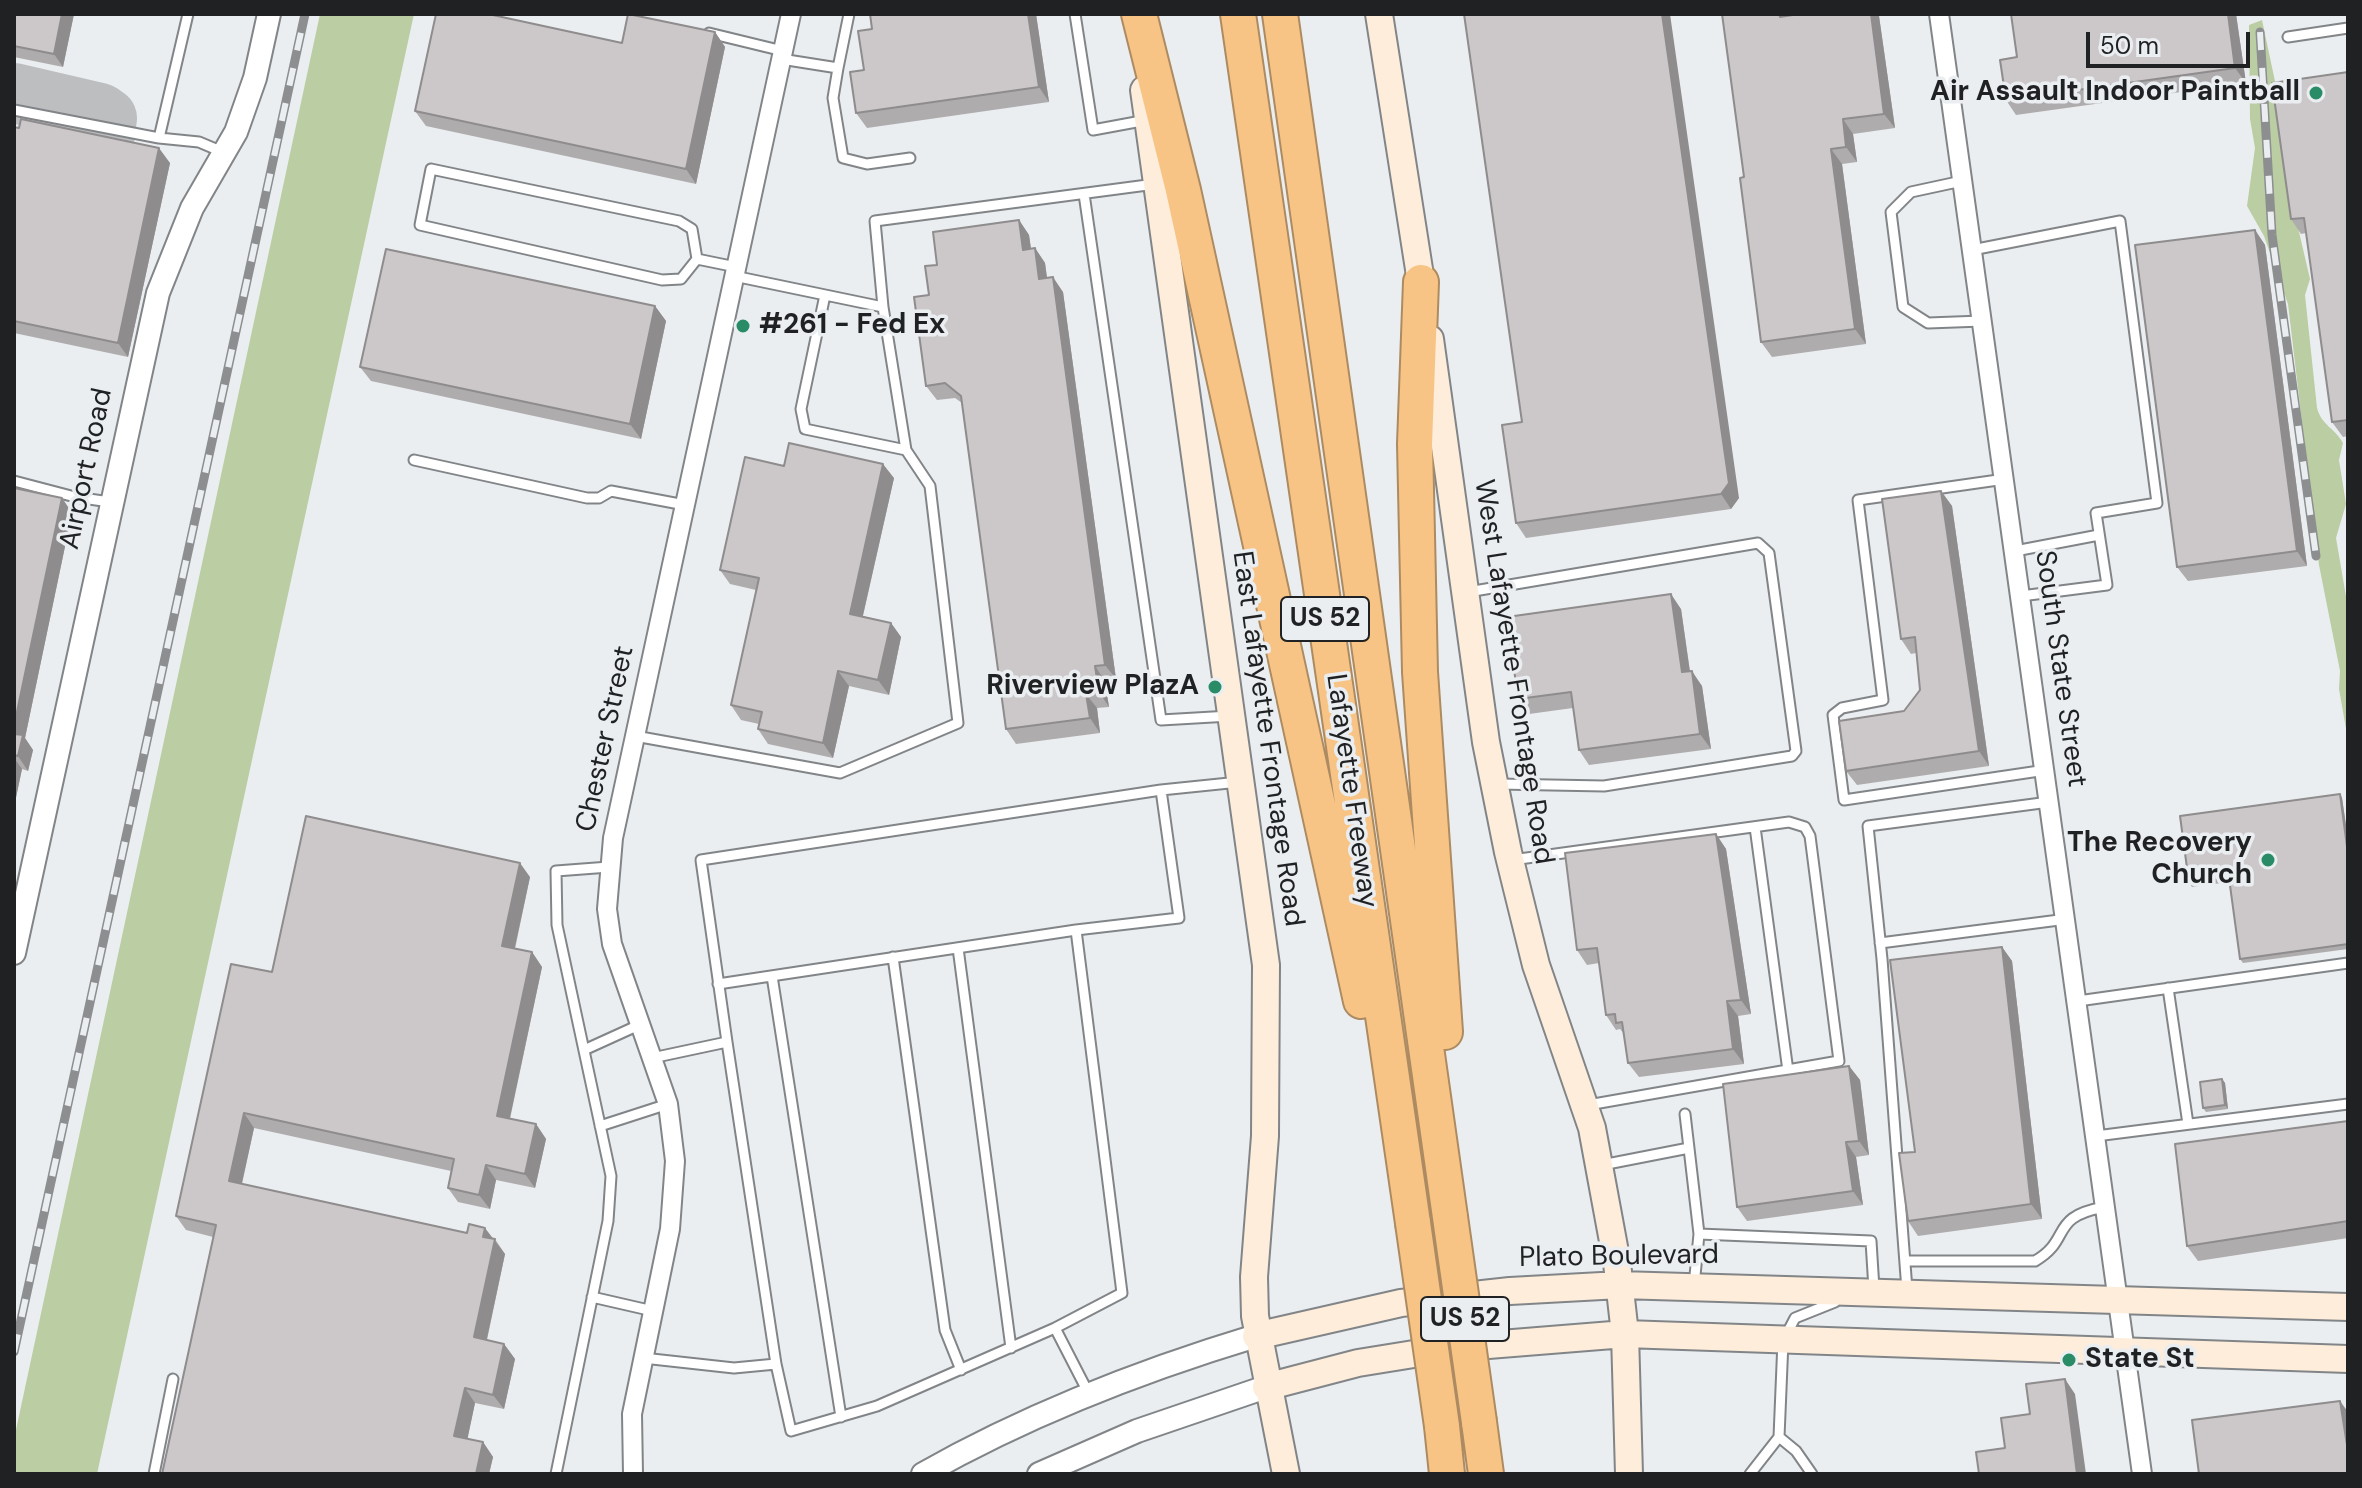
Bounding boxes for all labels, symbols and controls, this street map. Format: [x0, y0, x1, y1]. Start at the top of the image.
scale bar [2090, 16, 2254, 66]
text: 50 m [2100, 30, 2159, 61]
place label: Air Assault Indoor Paintball [1930, 76, 2300, 110]
marker: Air Assault Indoor Paintball [2307, 84, 2325, 102]
place label: #261 - Fed Ex [759, 309, 945, 343]
marker: #261 - Fed Ex [734, 317, 752, 335]
street label: Airport Road [54, 385, 120, 553]
street label: West Lafayette Frontage Road [1466, 477, 1560, 867]
street label: South State Street [2027, 548, 2093, 790]
street label: East Lafayette Frontage Road [1224, 549, 1310, 929]
road number: US 52 [1281, 597, 1369, 641]
street label: Chester Street [570, 643, 642, 835]
place label: Riverview PlazA [986, 670, 1199, 704]
street label: Lafayette Freeway [1318, 672, 1384, 910]
marker: Riverview PlazA [1206, 678, 1224, 696]
place label: The Recovery Church [2067, 827, 2252, 893]
marker: The Recovery Church [2259, 851, 2277, 869]
street label: Plato Boulevard [1519, 1238, 1719, 1276]
road number: US 52 [1421, 1297, 1509, 1341]
place label: State St [2085, 1343, 2195, 1377]
marker: State St [2060, 1351, 2078, 1369]

